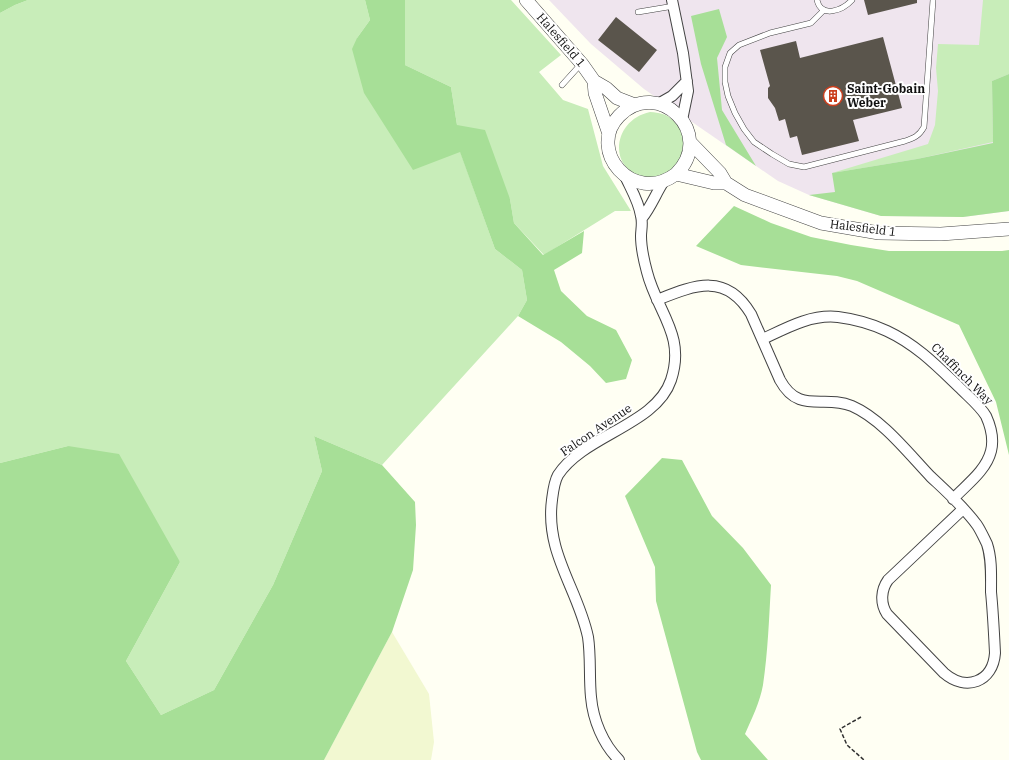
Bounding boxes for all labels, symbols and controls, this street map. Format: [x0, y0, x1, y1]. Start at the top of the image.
street label: Halesfield 1 [534, 10, 589, 70]
place label: Saint-Gobain Weber [847, 81, 925, 110]
building icon: Saint-Gobain Weber [822, 85, 844, 107]
street label: Halesfield 1 [829, 216, 897, 239]
street label: Chaffinch Way [928, 340, 997, 408]
street label: Falcon Avenue [557, 400, 634, 459]

